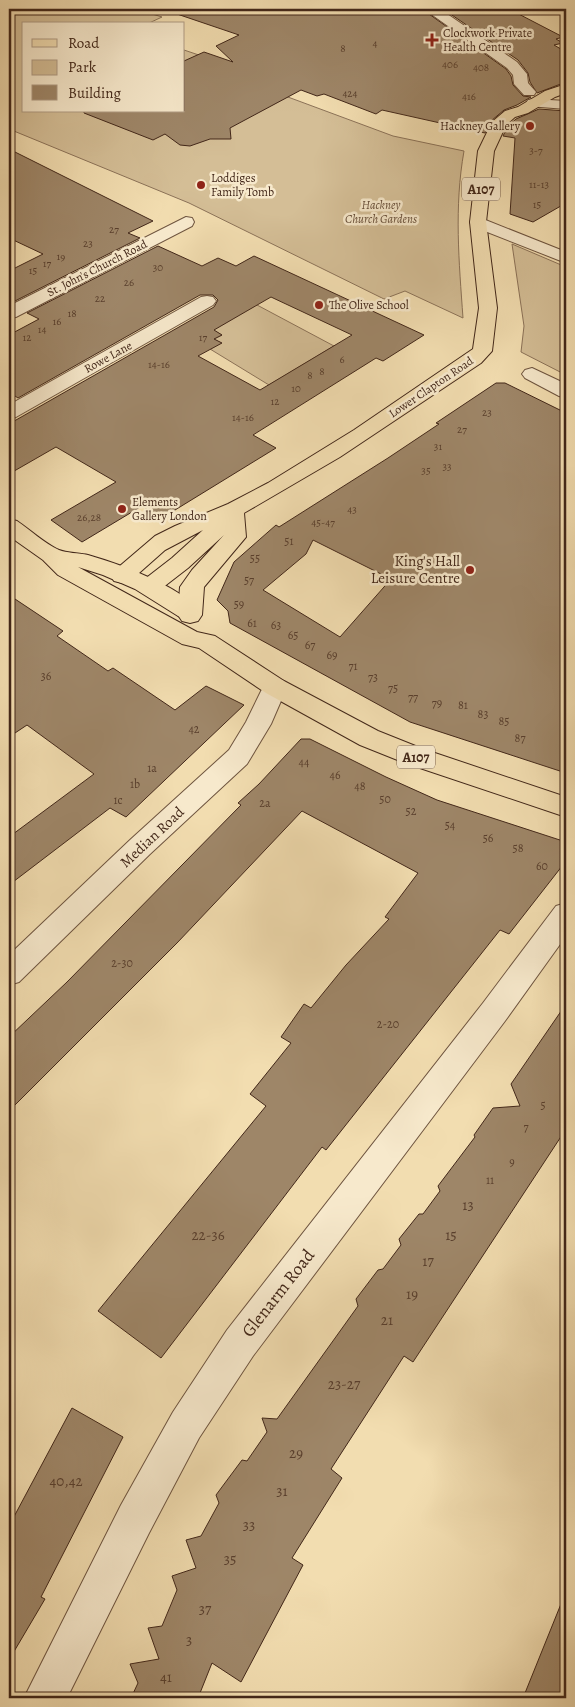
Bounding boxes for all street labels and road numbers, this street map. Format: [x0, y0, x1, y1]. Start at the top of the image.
road number: A107 [462, 178, 500, 200]
street label: St. John's Church Road [44, 236, 150, 300]
street label: Rowe Lane [81, 337, 135, 377]
street label: Lower Clapton Road [386, 352, 477, 421]
road number: A107 [397, 746, 435, 769]
street label: Median Road [116, 801, 189, 872]
street label: Glenarm Road [236, 1244, 320, 1342]

